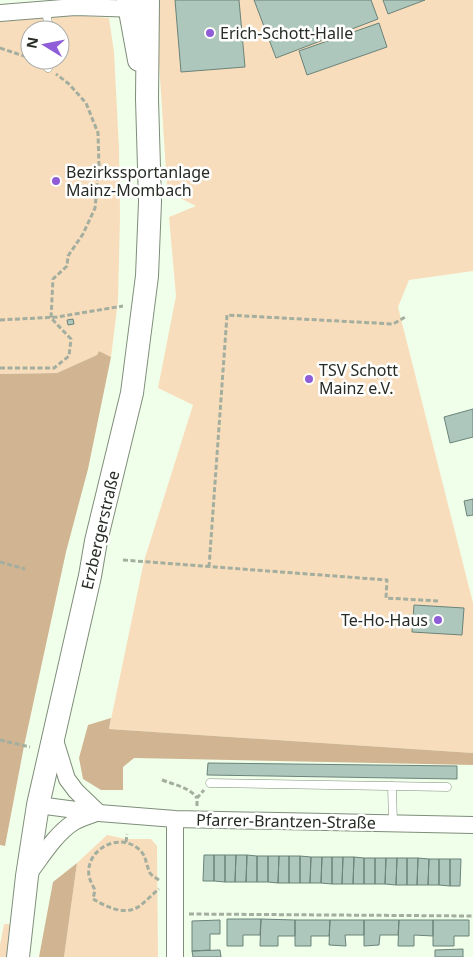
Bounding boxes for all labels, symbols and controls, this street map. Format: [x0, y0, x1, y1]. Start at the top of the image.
north arrow [20, 20, 70, 70]
place label: Erich-Schott-Halle [220, 22, 353, 44]
marker: Erich-Schott-Halle [204, 27, 216, 39]
text: N [21, 35, 42, 50]
place label: Bezirkssportanlage Mainz-Mombach [66, 161, 210, 201]
marker: Bezirkssportanlage Mainz-Mombach [50, 175, 62, 187]
place label: TSV Schott Mainz e.V. [319, 359, 398, 399]
marker: TSV Schott Mainz e.V. [303, 373, 315, 385]
street label: Erzbergerstraße [76, 468, 124, 592]
place label: Te-Ho-Haus [341, 609, 428, 631]
marker: Te-Ho-Haus [432, 614, 444, 626]
street label: Pfarrer-Brantzen-Straße [196, 808, 376, 834]

